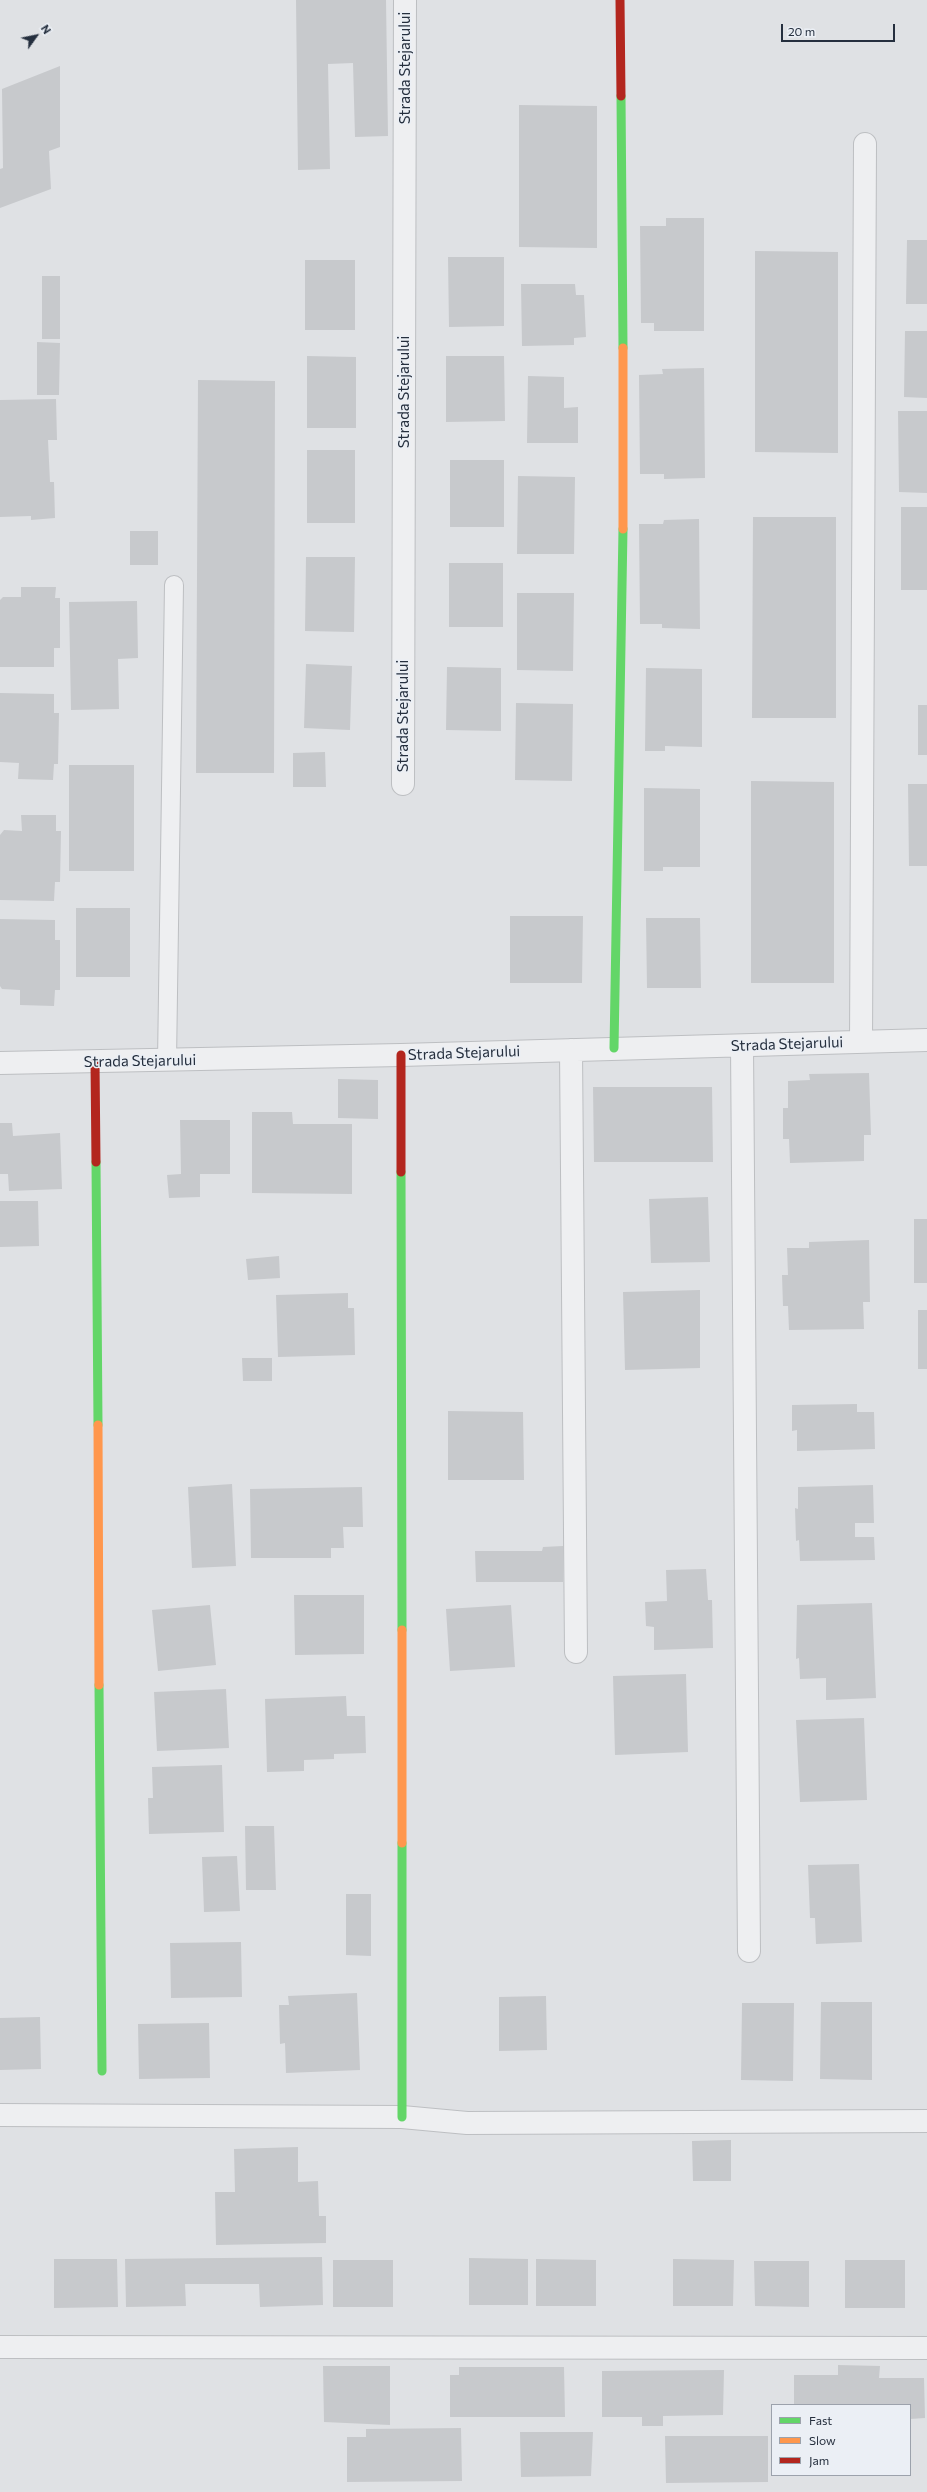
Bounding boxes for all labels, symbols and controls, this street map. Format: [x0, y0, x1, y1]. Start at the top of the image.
street label: Strada Stejarului [396, 12, 414, 124]
north arrow [16, 16, 56, 56]
scale bar [783, 16, 897, 42]
text: N [39, 22, 54, 36]
text: 20 m [788, 24, 815, 38]
street label: Strada Stejarului [395, 336, 413, 448]
street label: Strada Stejarului [394, 660, 412, 772]
street label: Strada Stejarului [730, 1033, 844, 1055]
street label: Strada Stejarului [407, 1042, 521, 1064]
street label: Strada Stejarului [84, 1051, 196, 1071]
legend [771, 2404, 911, 2476]
text: Fast [809, 2413, 832, 2427]
text: Slow [809, 2433, 836, 2447]
text: Jam [809, 2453, 829, 2467]

